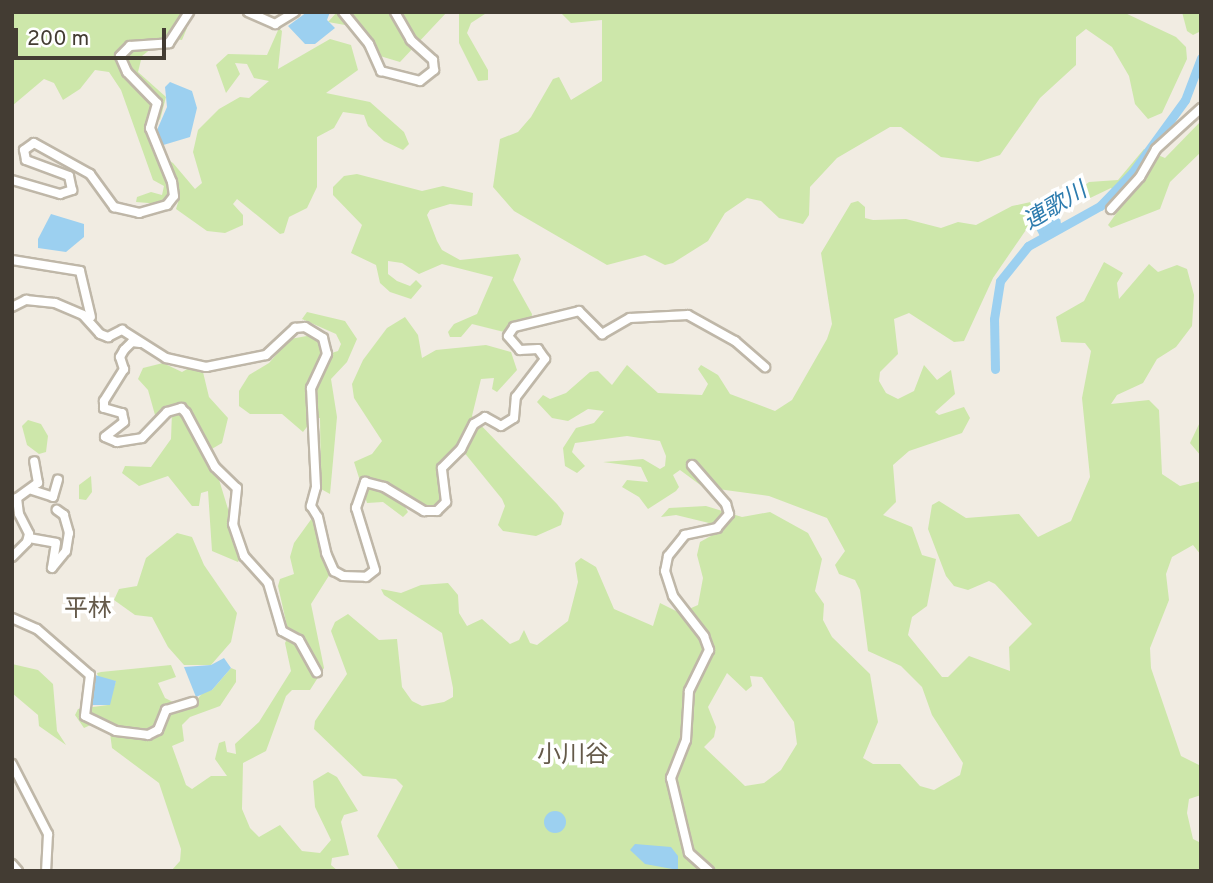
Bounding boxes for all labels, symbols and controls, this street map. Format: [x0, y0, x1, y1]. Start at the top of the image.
scale bar [18, 14, 170, 58]
text: 200 m [27, 26, 89, 53]
water label: 連歌川 [1019, 178, 1093, 238]
district label: 平林 [64, 597, 112, 625]
district label: 小川谷 [537, 743, 609, 771]

